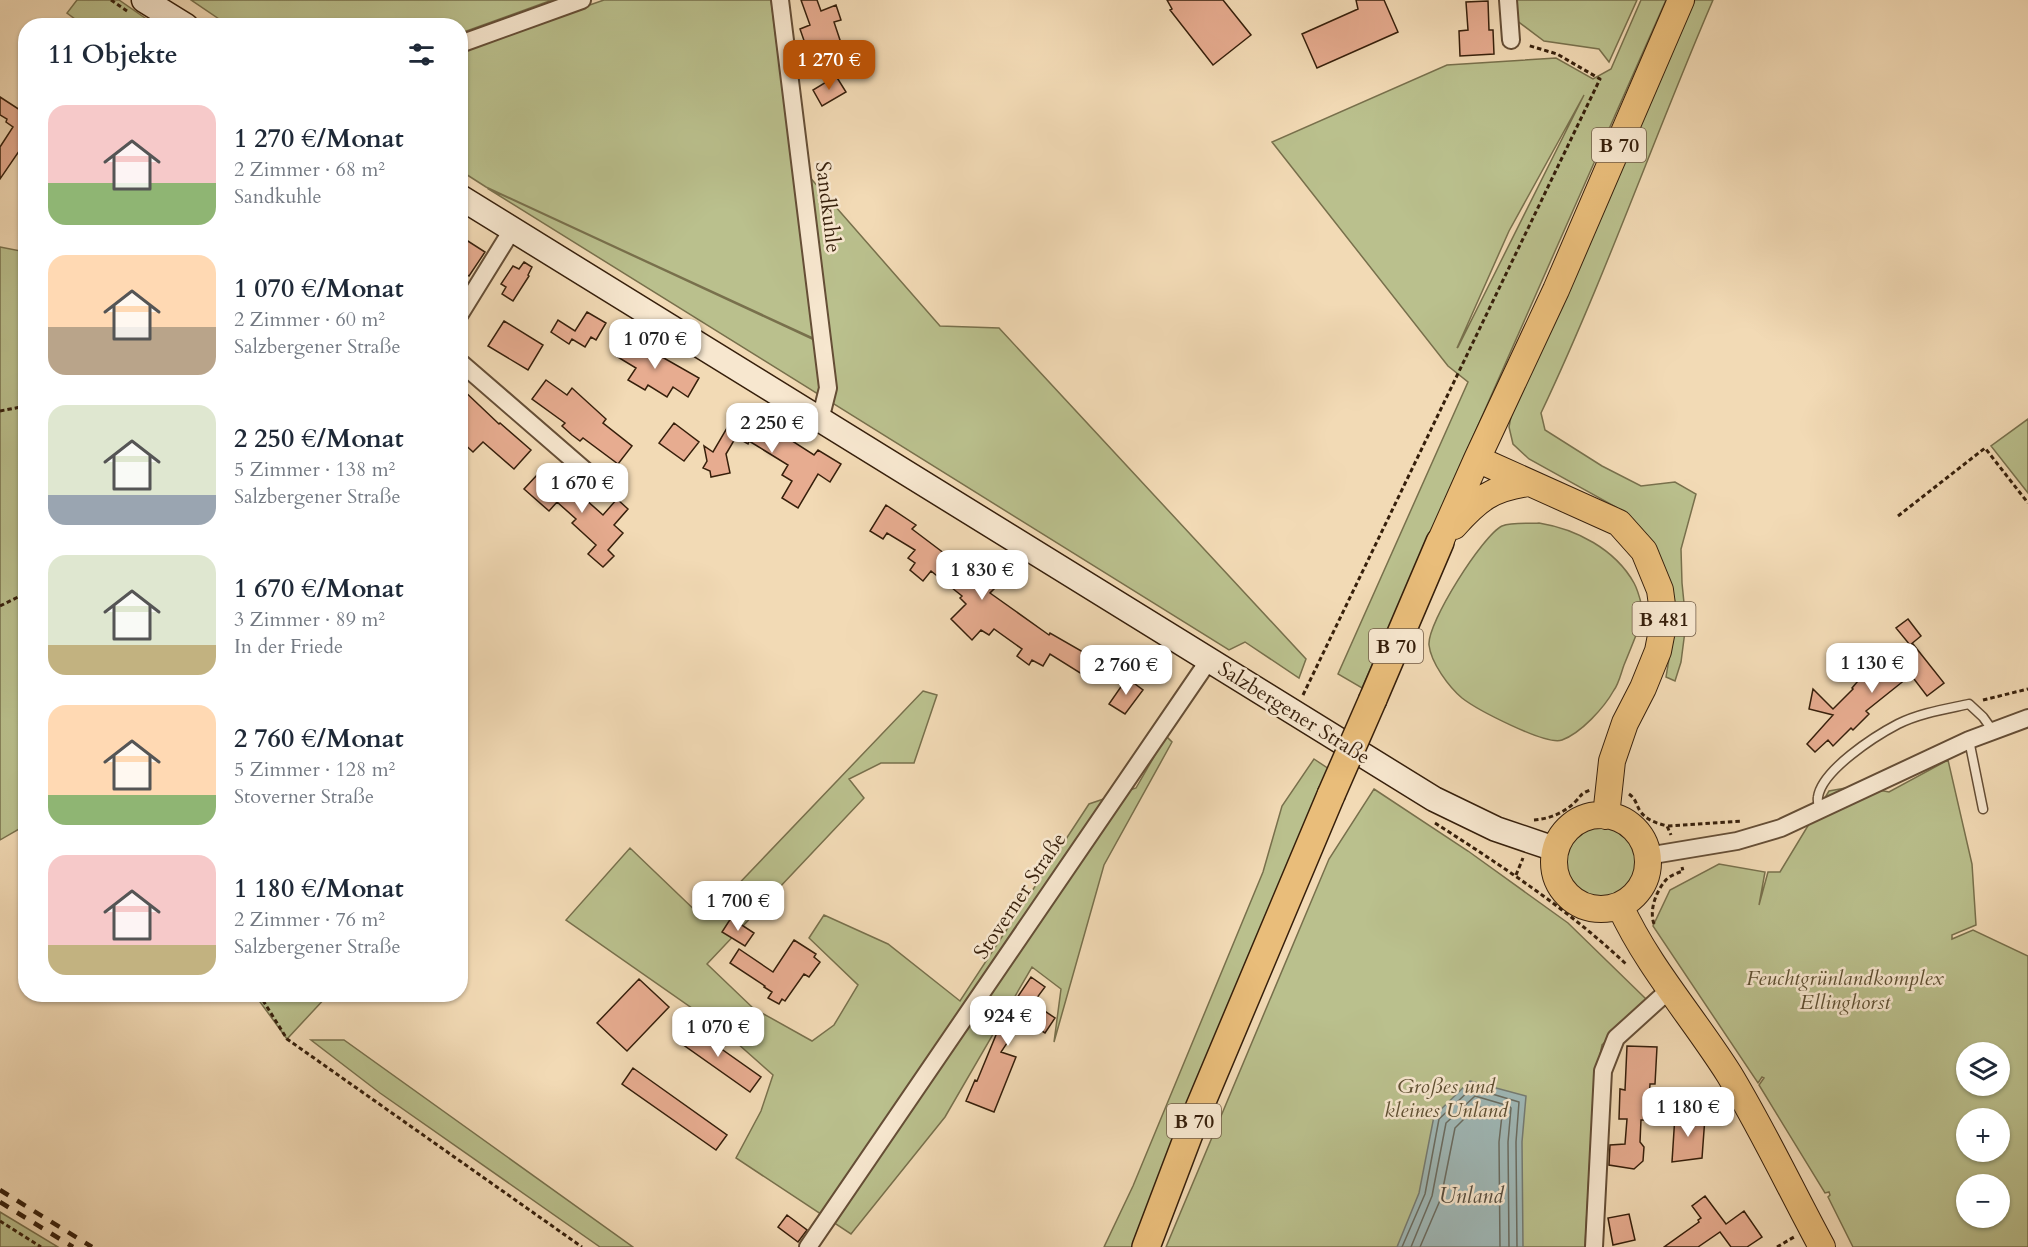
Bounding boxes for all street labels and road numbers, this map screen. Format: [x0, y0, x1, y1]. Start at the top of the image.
road number: B 70 [1592, 128, 1646, 162]
street label: Sandkuhle [808, 160, 848, 254]
road number: B 481 [1632, 602, 1696, 636]
road number: B 70 [1369, 629, 1423, 663]
street label: Salzbergener Straße [1212, 654, 1376, 772]
street label: Stoverner Straße [967, 827, 1073, 965]
road number: B 70 [1167, 1104, 1221, 1138]

